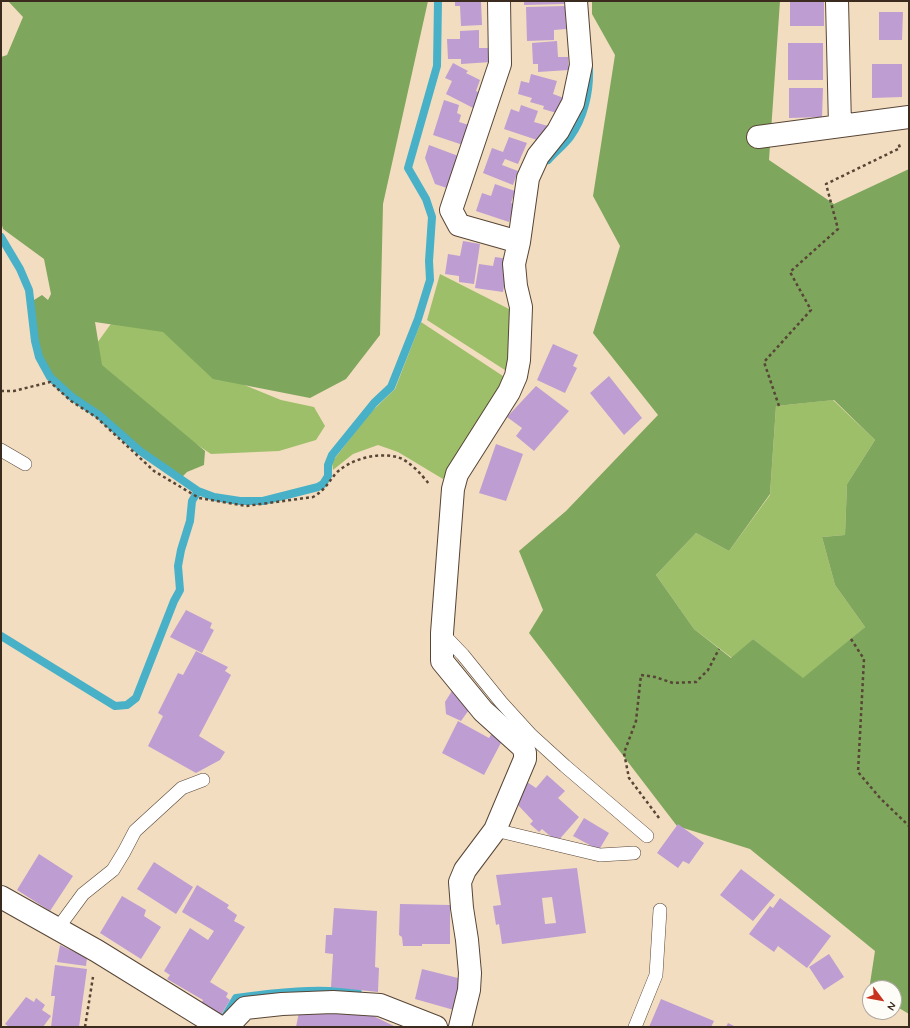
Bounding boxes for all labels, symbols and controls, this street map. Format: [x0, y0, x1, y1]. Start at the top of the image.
north arrow [862, 980, 902, 1020]
text: N [883, 999, 899, 1013]

